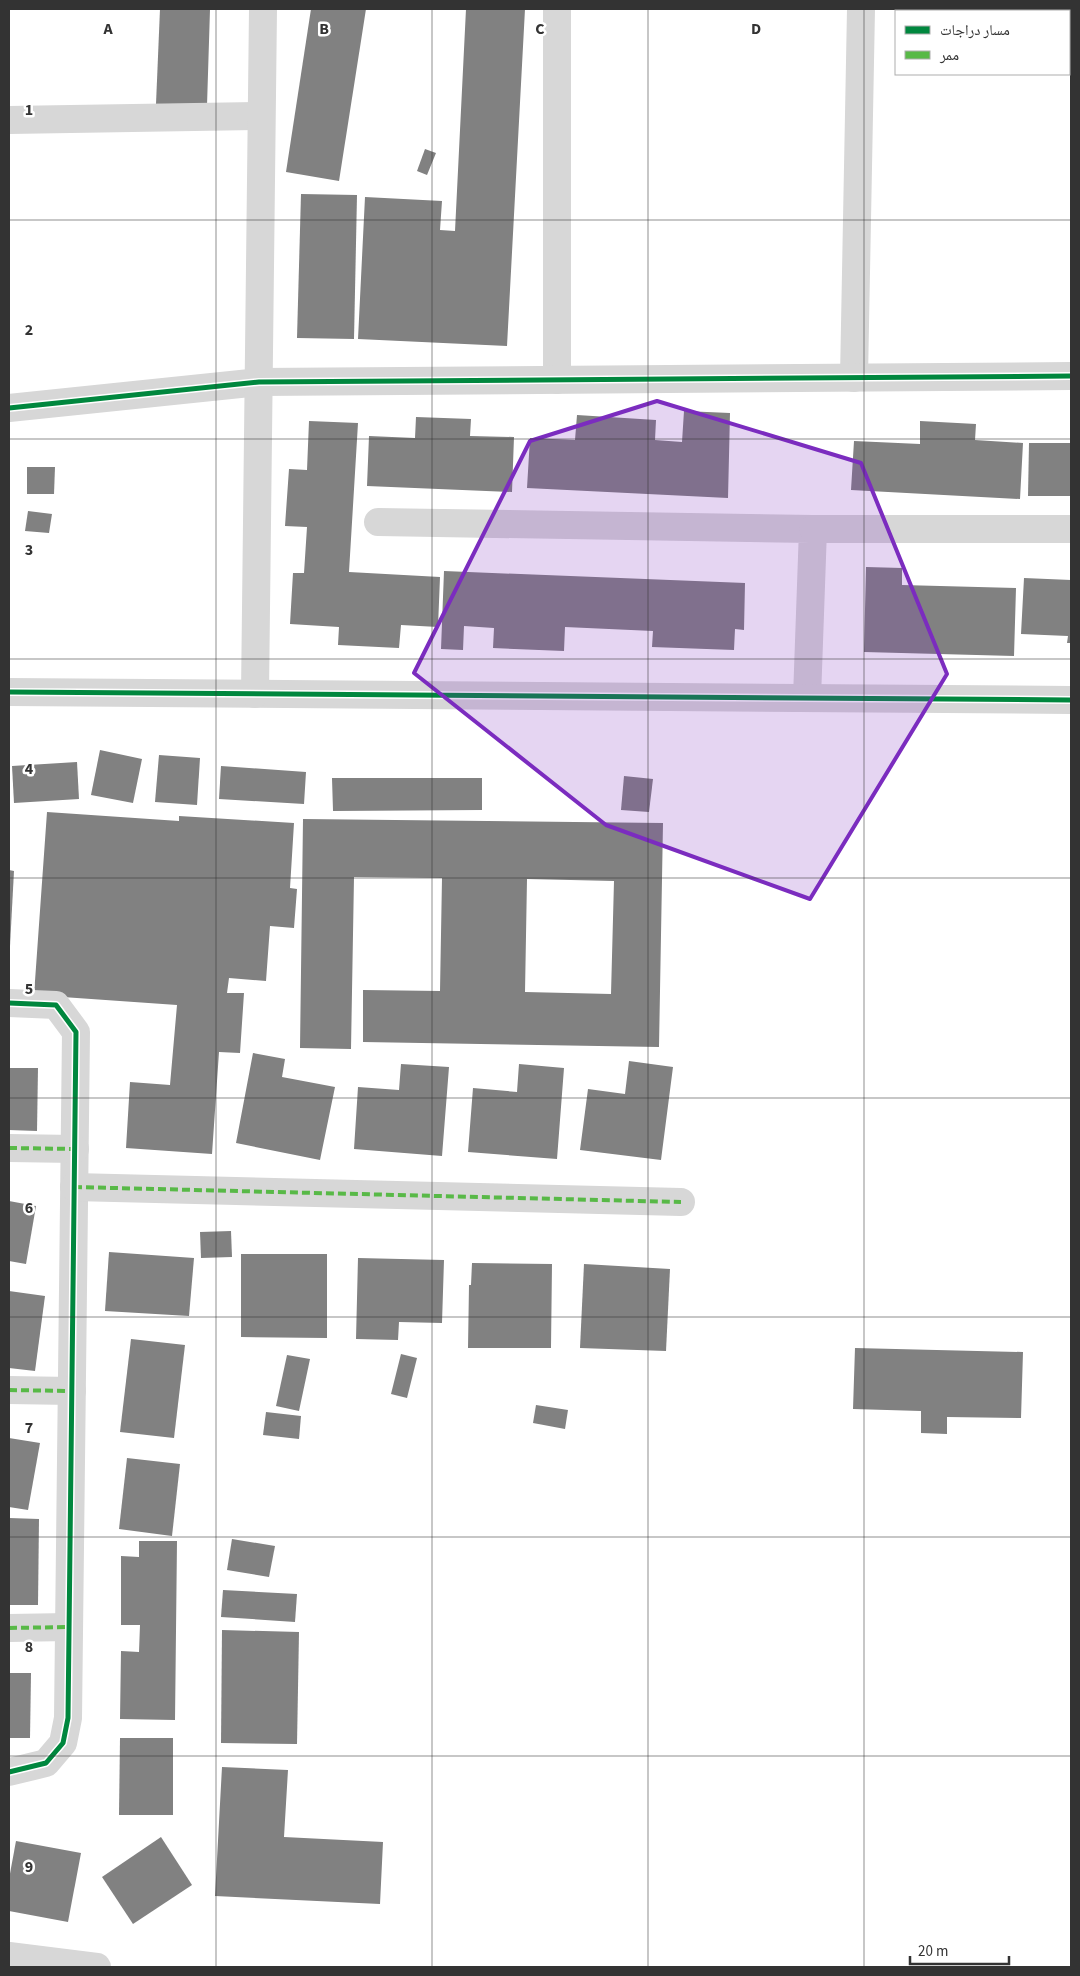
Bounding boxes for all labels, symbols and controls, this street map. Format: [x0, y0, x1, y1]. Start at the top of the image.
legend [895, 10, 1070, 75]
text: A [102, 18, 113, 40]
text: B [319, 18, 329, 40]
text: C [535, 18, 545, 40]
text: D [751, 18, 761, 40]
text: مسار دراجات [940, 20, 1010, 41]
text: ممر [939, 45, 959, 66]
text: 1 [25, 99, 33, 121]
text: 2 [25, 319, 33, 341]
text: 3 [25, 539, 33, 561]
text: 4 [25, 758, 34, 780]
text: 5 [25, 978, 33, 1000]
text: 6 [25, 1197, 33, 1219]
text: 7 [25, 1417, 33, 1439]
text: 8 [25, 1636, 33, 1658]
text: 9 [25, 1856, 33, 1878]
scale bar [910, 1934, 1009, 1966]
text: 20 m [918, 1941, 948, 1962]

